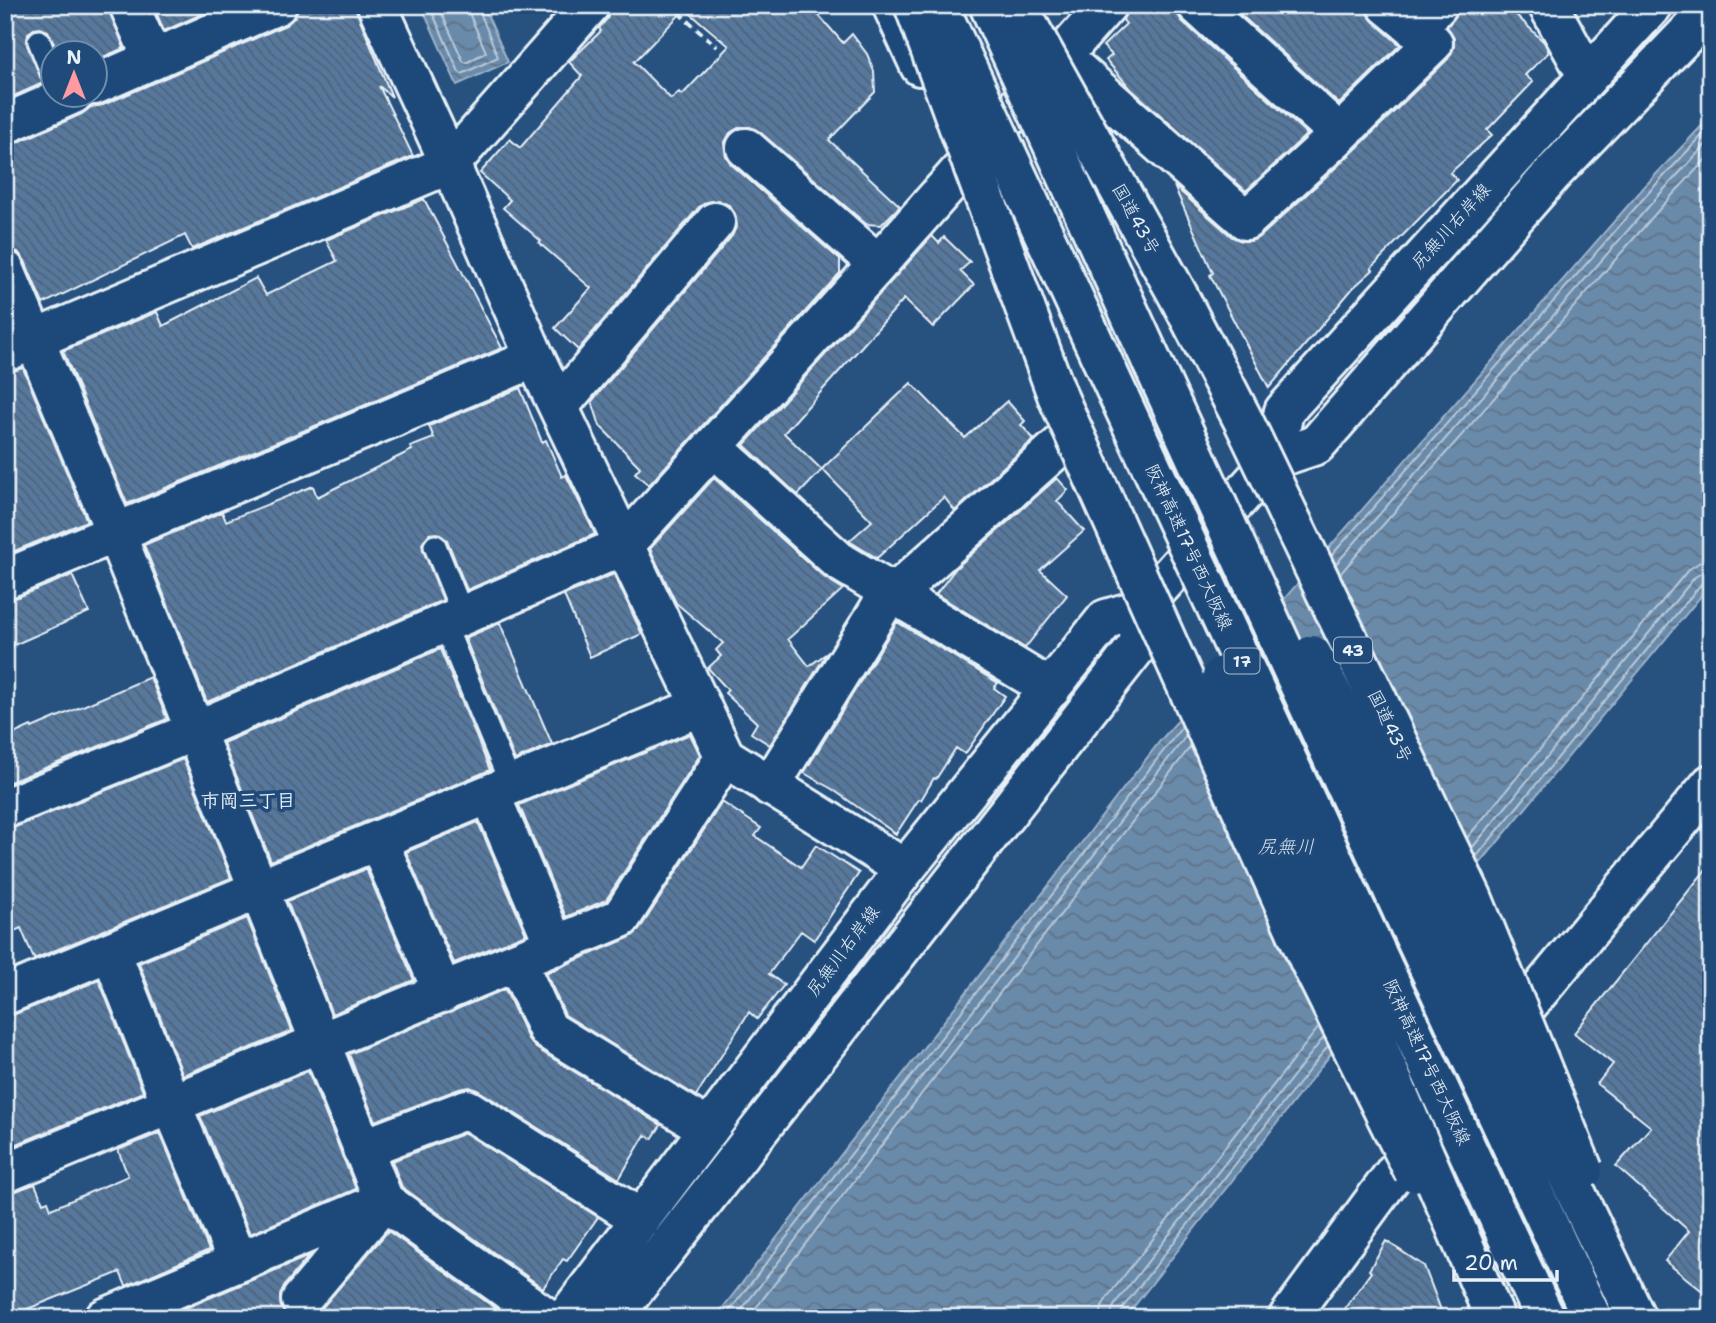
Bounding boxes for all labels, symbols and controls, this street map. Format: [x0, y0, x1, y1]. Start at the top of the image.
north arrow [38, 38, 108, 108]
text: N [66, 45, 82, 70]
street label: 尻無川右岸線 [1406, 178, 1496, 274]
street label: 国道43号 [1107, 179, 1165, 259]
street label: 阪神高速17号西大阪線 [1140, 460, 1238, 634]
road number: 43 [1334, 638, 1372, 663]
road number: 17 [1224, 648, 1260, 674]
street label: 国道43号 [1362, 686, 1418, 766]
district label: 市岡三丁目 [200, 788, 296, 813]
water label: 尻無川 [1257, 834, 1315, 859]
street label: 尻無川右岸線 [801, 901, 885, 1001]
street label: 阪神高速17号西大阪線 [1378, 975, 1476, 1149]
scale bar [1454, 1239, 1557, 1283]
text: 20 m [1464, 1249, 1518, 1277]

